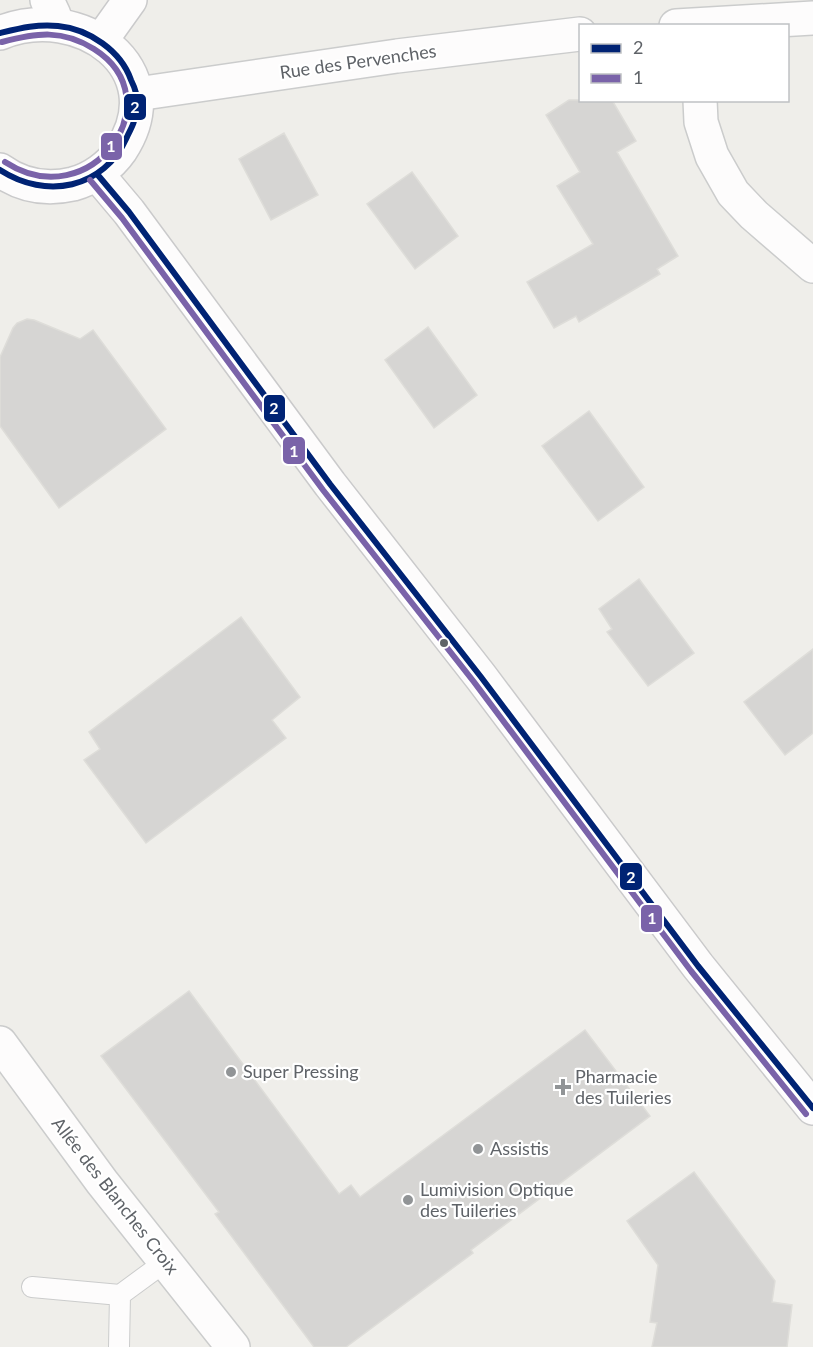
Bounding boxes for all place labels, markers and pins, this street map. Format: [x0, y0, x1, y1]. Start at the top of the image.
unlabelled marker [438, 637, 450, 649]
place label: Super Pressing [243, 1060, 359, 1082]
marker: Super Pressing [224, 1065, 238, 1079]
place label: Pharmacie des Tuileries [575, 1065, 672, 1108]
marker: Pharmacie des Tuileries [556, 1080, 570, 1094]
place label: Assistis [490, 1137, 549, 1159]
marker: Assistis [471, 1142, 485, 1156]
place label: Lumivision Optique des Tuileries [420, 1178, 573, 1221]
marker: Lumivision Optique des Tuileries [401, 1193, 415, 1207]

